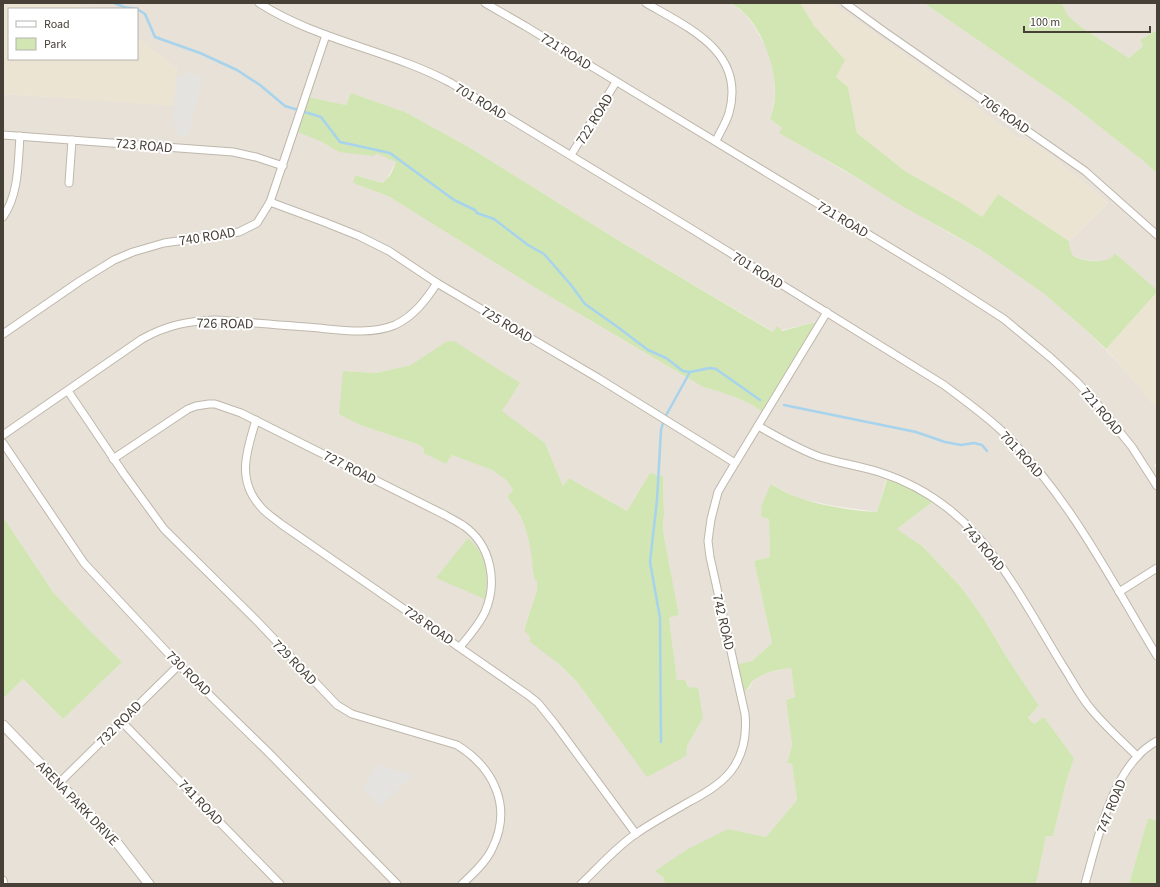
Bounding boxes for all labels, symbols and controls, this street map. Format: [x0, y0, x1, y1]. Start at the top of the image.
legend [8, 8, 138, 60]
scale bar [1024, 8, 1150, 34]
text: 100 m [1030, 14, 1060, 31]
text: Road [44, 16, 70, 33]
street label: 721 ROAD [536, 28, 595, 75]
text: Park [44, 36, 66, 53]
street label: 701 ROAD [451, 79, 510, 125]
street label: 722 ROAD [571, 90, 618, 149]
street label: 706 ROAD [975, 90, 1034, 139]
street label: 723 ROAD [115, 134, 173, 158]
street label: 721 ROAD [813, 197, 872, 243]
street label: 740 ROAD [177, 223, 237, 251]
street label: 701 ROAD [728, 247, 787, 294]
street label: 725 ROAD [477, 302, 536, 348]
street label: 726 ROAD [196, 314, 254, 334]
street label: 721 ROAD [1075, 383, 1127, 440]
street label: 701 ROAD [995, 427, 1048, 483]
street label: 727 ROAD [320, 446, 379, 490]
street label: 743 ROAD [957, 519, 1009, 576]
street label: 742 ROAD [707, 592, 739, 652]
street label: 728 ROAD [399, 601, 458, 650]
street label: 729 ROAD [267, 635, 321, 690]
street label: 730 ROAD [161, 646, 216, 701]
street label: 732 ROAD [92, 696, 147, 751]
street label: ARENA PARK DRIVE [32, 757, 123, 851]
street label: 741 ROAD [173, 775, 227, 830]
street label: 747 ROAD [1092, 776, 1132, 837]

